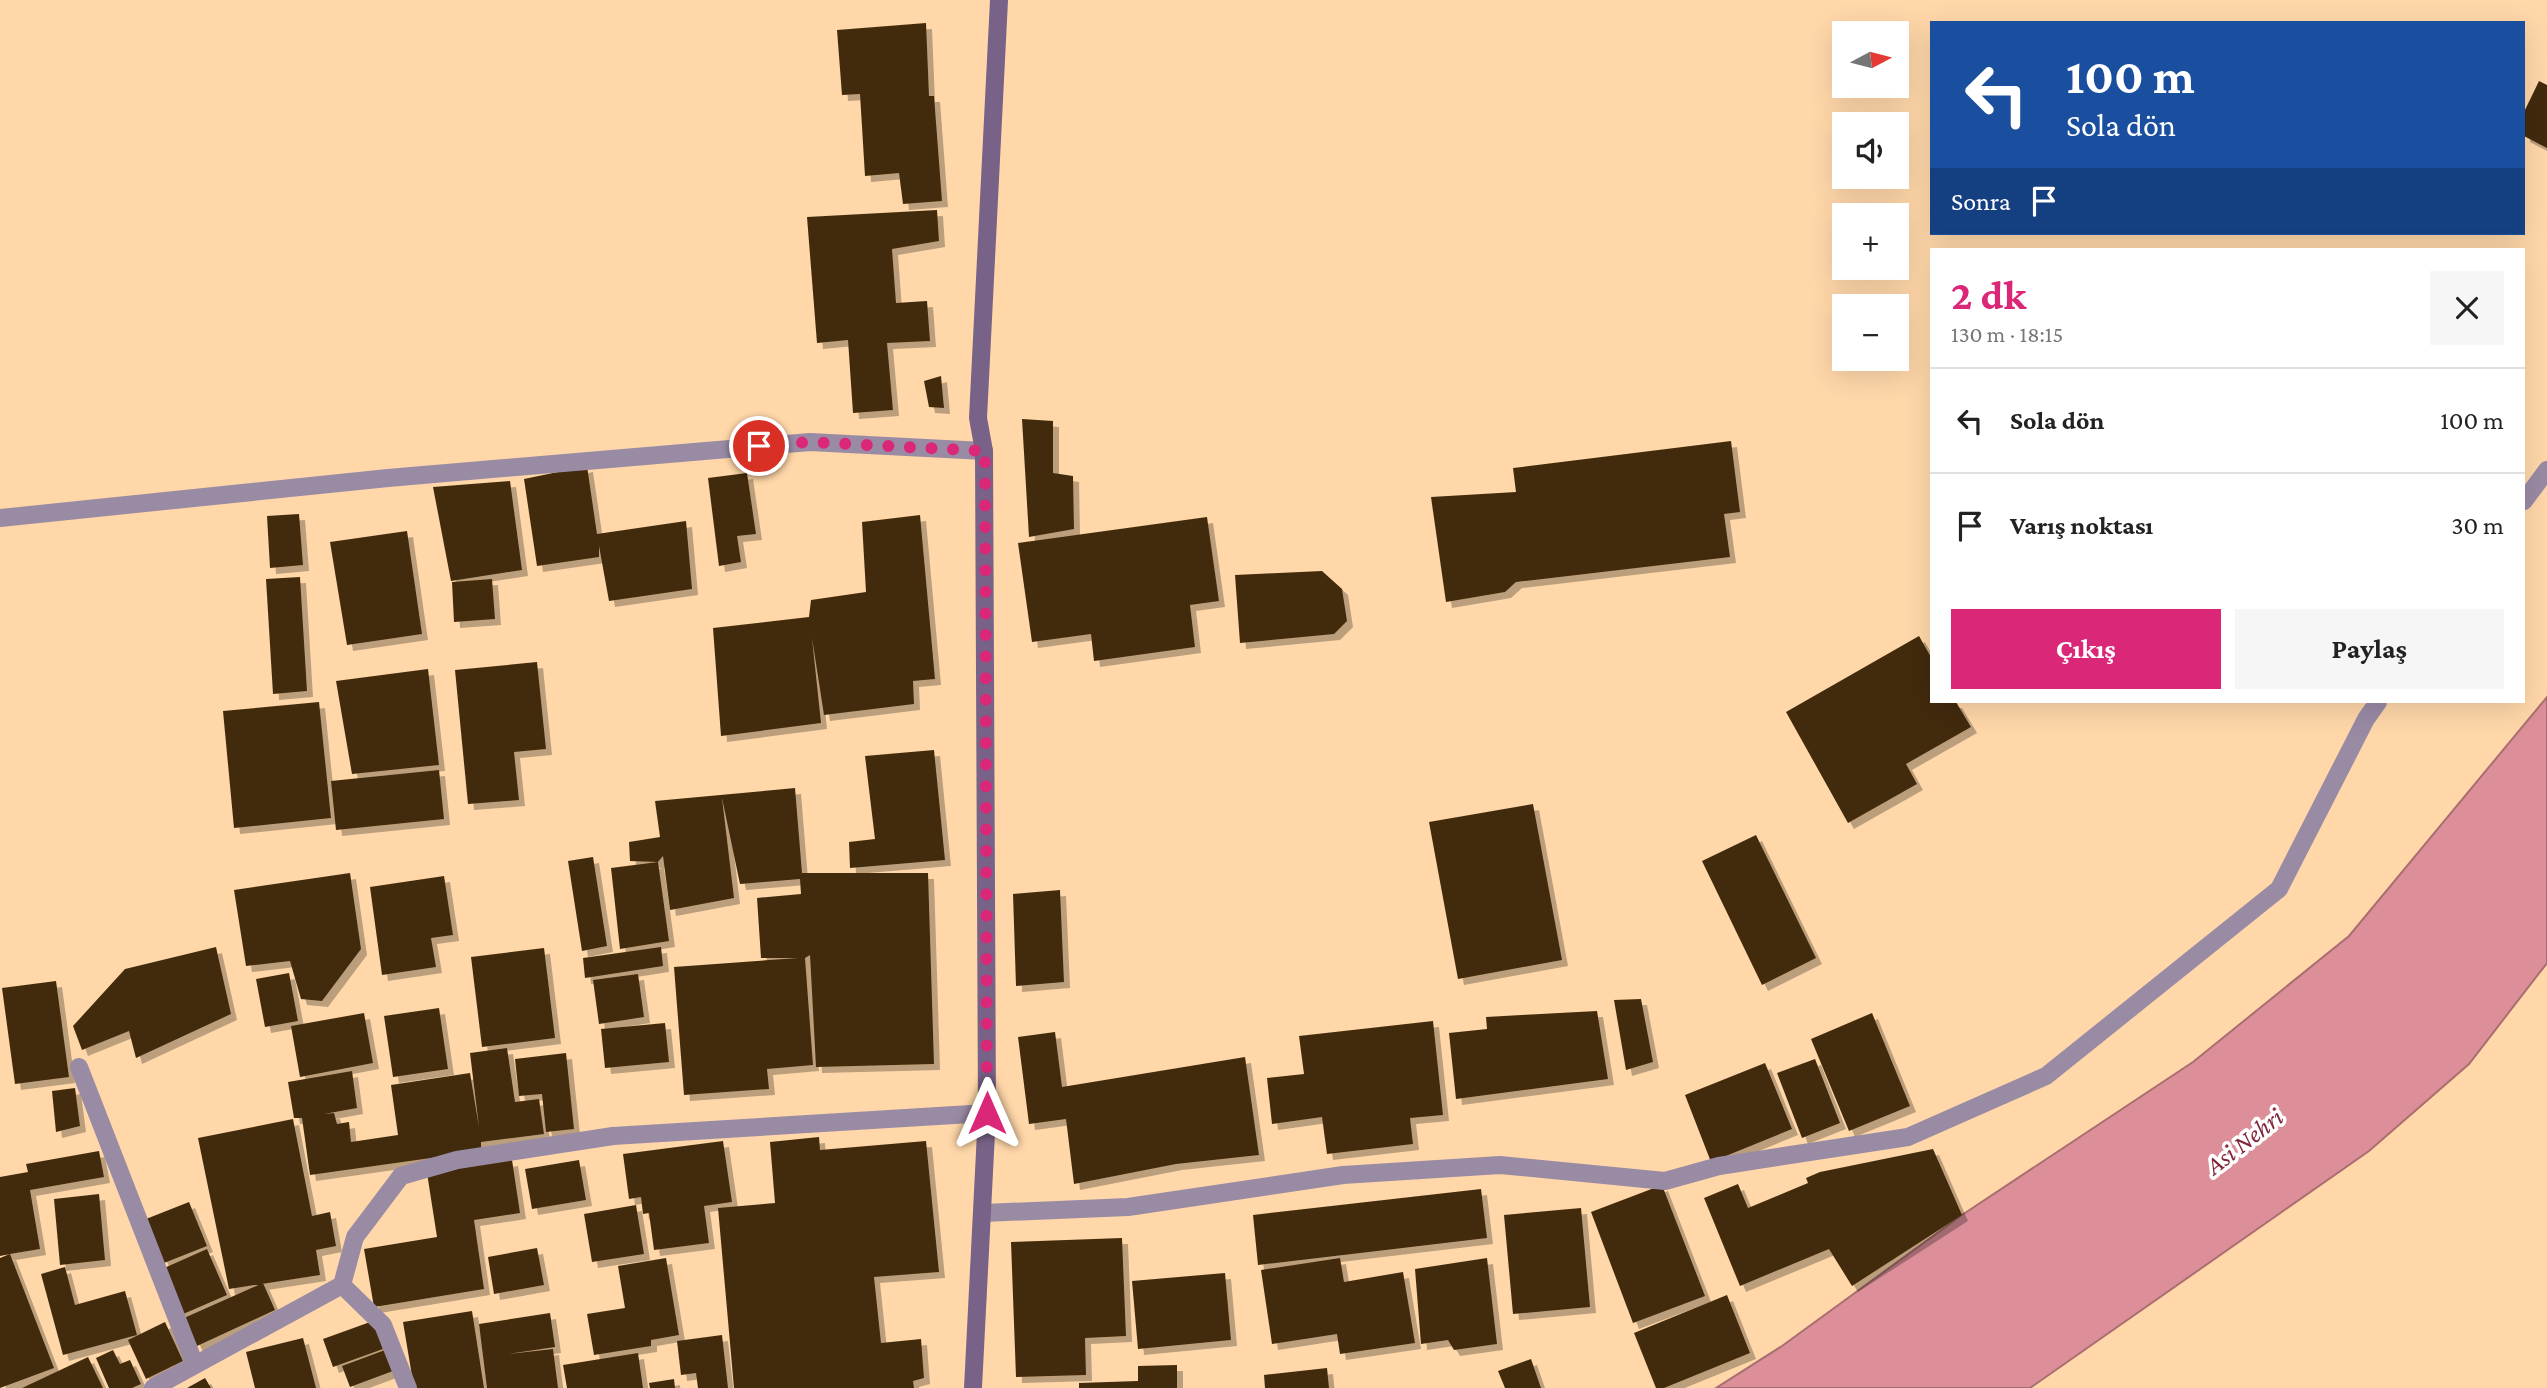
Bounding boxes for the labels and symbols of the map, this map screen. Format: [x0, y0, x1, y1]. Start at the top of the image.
north arrow [1832, 21, 1909, 98]
pin [729, 416, 789, 476]
position arrow [950, 1076, 1024, 1150]
water label: Asi Nehri [2198, 1102, 2289, 1182]

